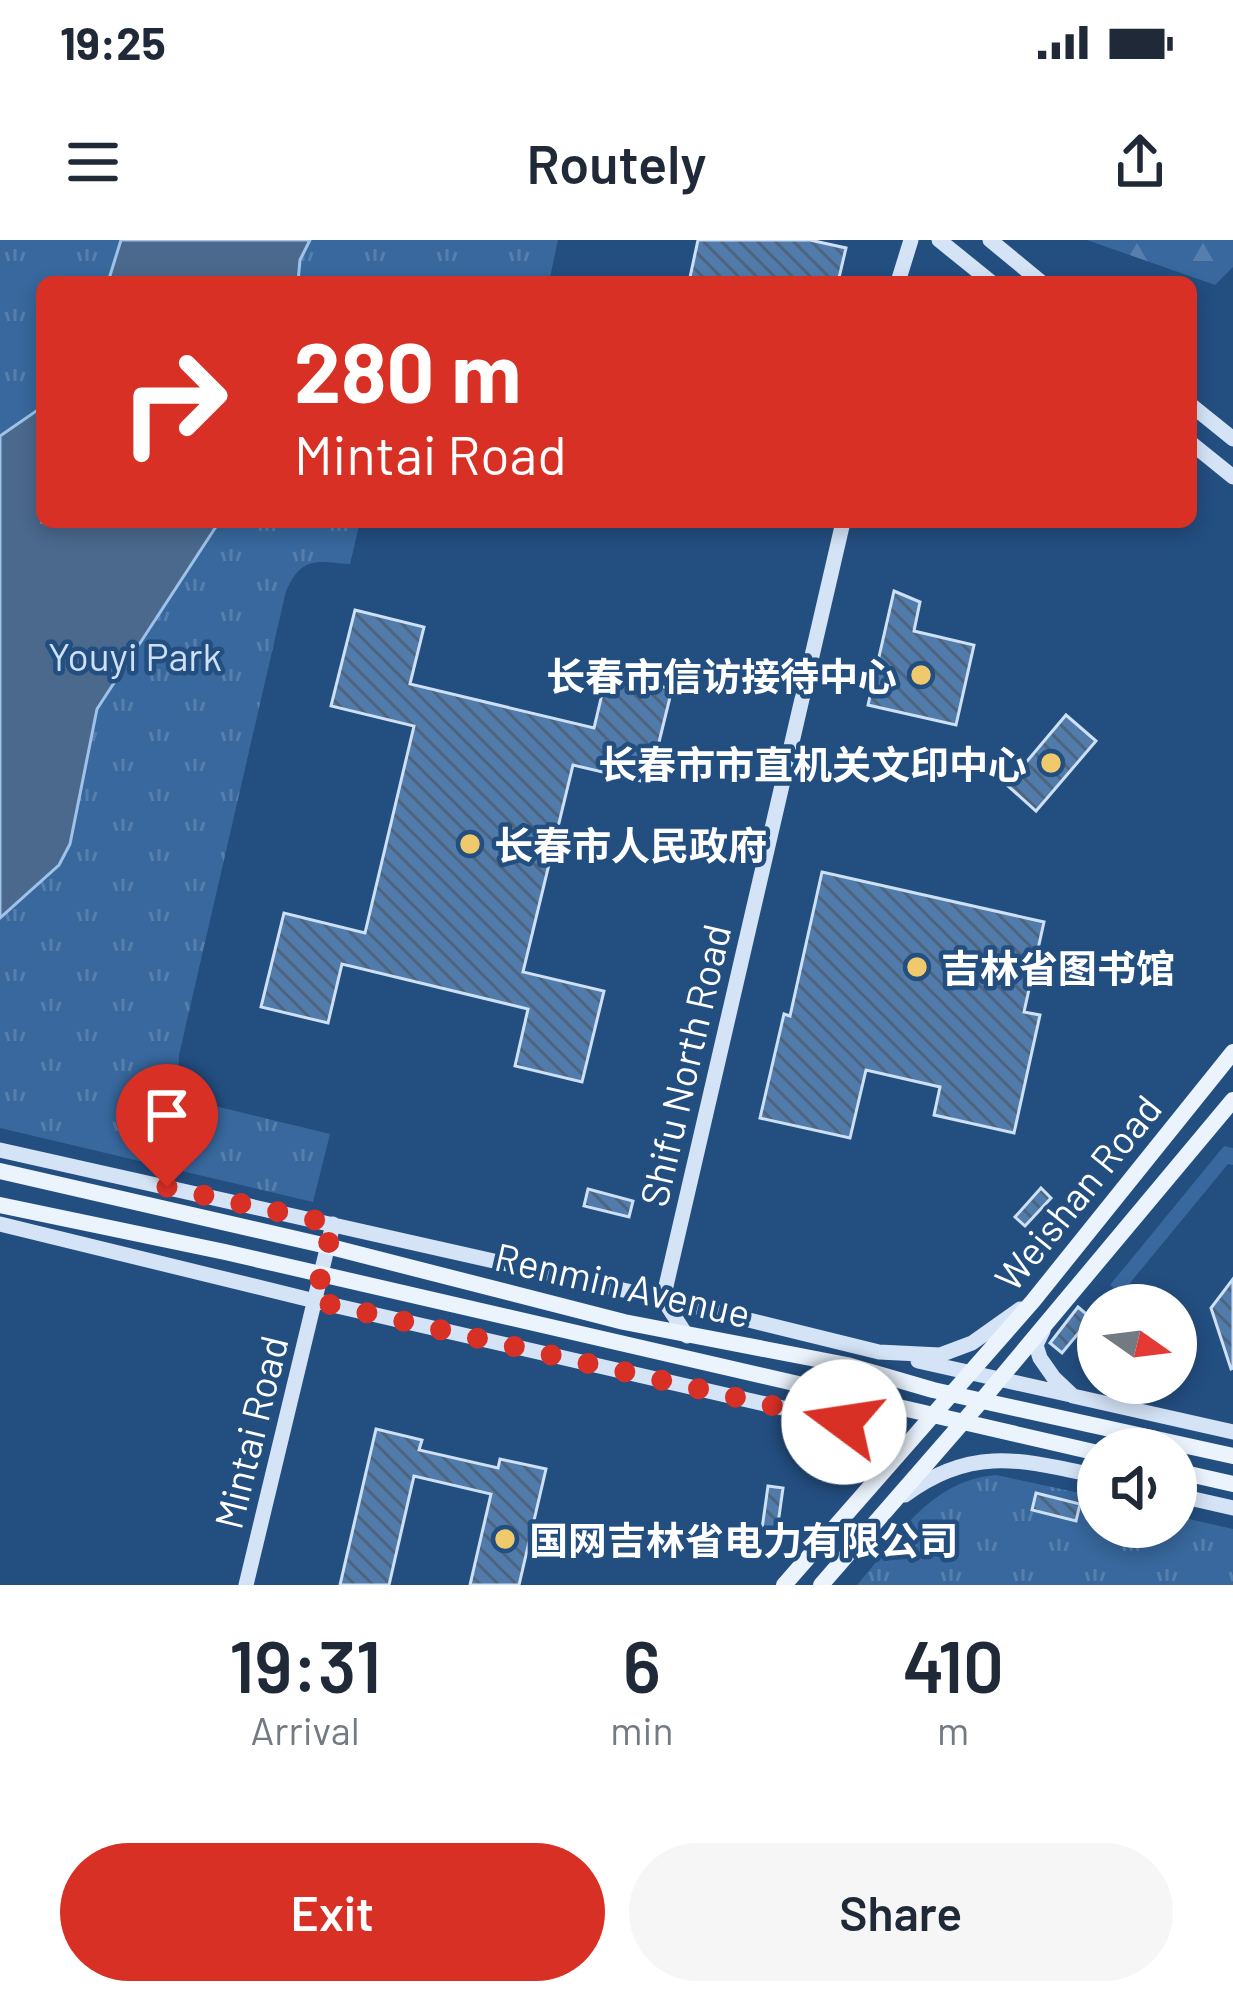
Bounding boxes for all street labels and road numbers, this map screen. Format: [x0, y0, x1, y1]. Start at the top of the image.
street label: Shifu North Road [629, 919, 739, 1211]
street label: Weishan Road [984, 1085, 1170, 1299]
street label: Renmin Avenue [491, 1232, 755, 1336]
street label: Mintai Road [203, 1331, 297, 1533]

